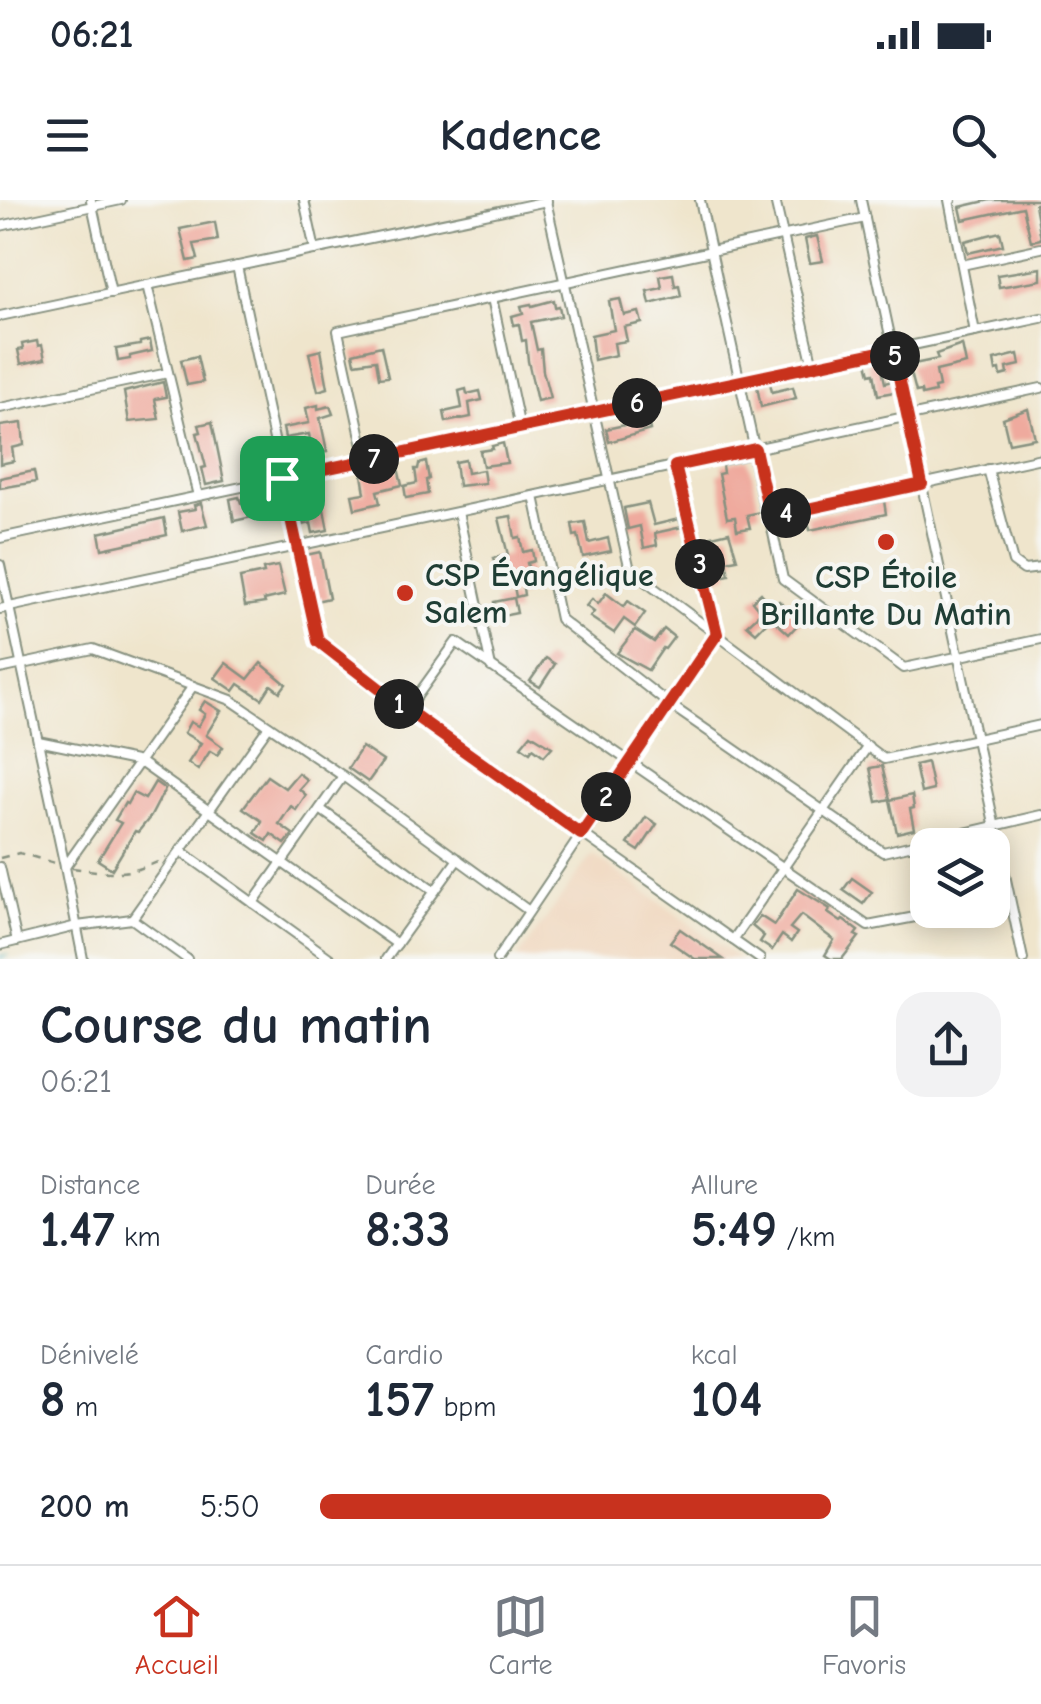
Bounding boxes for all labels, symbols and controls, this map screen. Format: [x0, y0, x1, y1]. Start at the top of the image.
text: 06:21 [50, 13, 133, 57]
icon: menu [40, 108, 95, 163]
icon: search [946, 108, 1001, 163]
text: Kadence [440, 109, 601, 161]
pin: 5 [870, 331, 920, 381]
text: 5 [888, 340, 902, 372]
pin: 6 [612, 378, 662, 428]
text: 6 [630, 387, 644, 419]
pin: 7 [349, 434, 399, 484]
pin [240, 436, 325, 521]
text: 7 [368, 443, 380, 475]
icon: arrive [255, 451, 310, 506]
pin: 4 [761, 488, 811, 538]
text: 4 [779, 497, 793, 529]
marker: CSP Étoile Brillante Du Matin [875, 531, 897, 553]
pin: 3 [675, 539, 725, 589]
text: 3 [693, 548, 707, 580]
place label: CSP Évangélique Salem [425, 556, 654, 631]
place label: CSP Étoile Brillante Du Matin [760, 558, 1012, 633]
marker: CSP Évangélique Salem [394, 582, 416, 604]
pin: 1 [374, 679, 424, 729]
text: 1 [393, 688, 405, 720]
pin: 2 [581, 772, 631, 822]
text: 2 [599, 781, 613, 813]
map controls [910, 828, 1010, 928]
button: layers [910, 828, 1010, 928]
button: share [896, 992, 1001, 1097]
text: Course du matin [40, 993, 432, 1057]
text: 06:21 [40, 1063, 112, 1100]
text: Distance [40, 1169, 140, 1201]
text: Durée [365, 1169, 436, 1201]
text: Allure [691, 1169, 758, 1201]
text: 1.47 [40, 1201, 115, 1259]
text: 8:33 [365, 1201, 451, 1259]
text: 5:49 [691, 1201, 777, 1259]
text: km [115, 1221, 161, 1253]
text: /km [777, 1221, 835, 1253]
text: Dénivelé [40, 1339, 139, 1371]
text: Cardio [365, 1339, 443, 1371]
text: kcal [691, 1339, 738, 1371]
text: 8 [40, 1371, 66, 1429]
text: 157 [365, 1371, 434, 1429]
text: 104 [691, 1371, 762, 1429]
text: m [66, 1391, 98, 1423]
text: bpm [434, 1391, 496, 1423]
text: 200 m [40, 1488, 129, 1525]
text: 5:50 [200, 1488, 260, 1525]
tab: Accueil [135, 1589, 219, 1681]
tab: Carte [489, 1589, 552, 1681]
tab: Favoris [822, 1589, 906, 1681]

